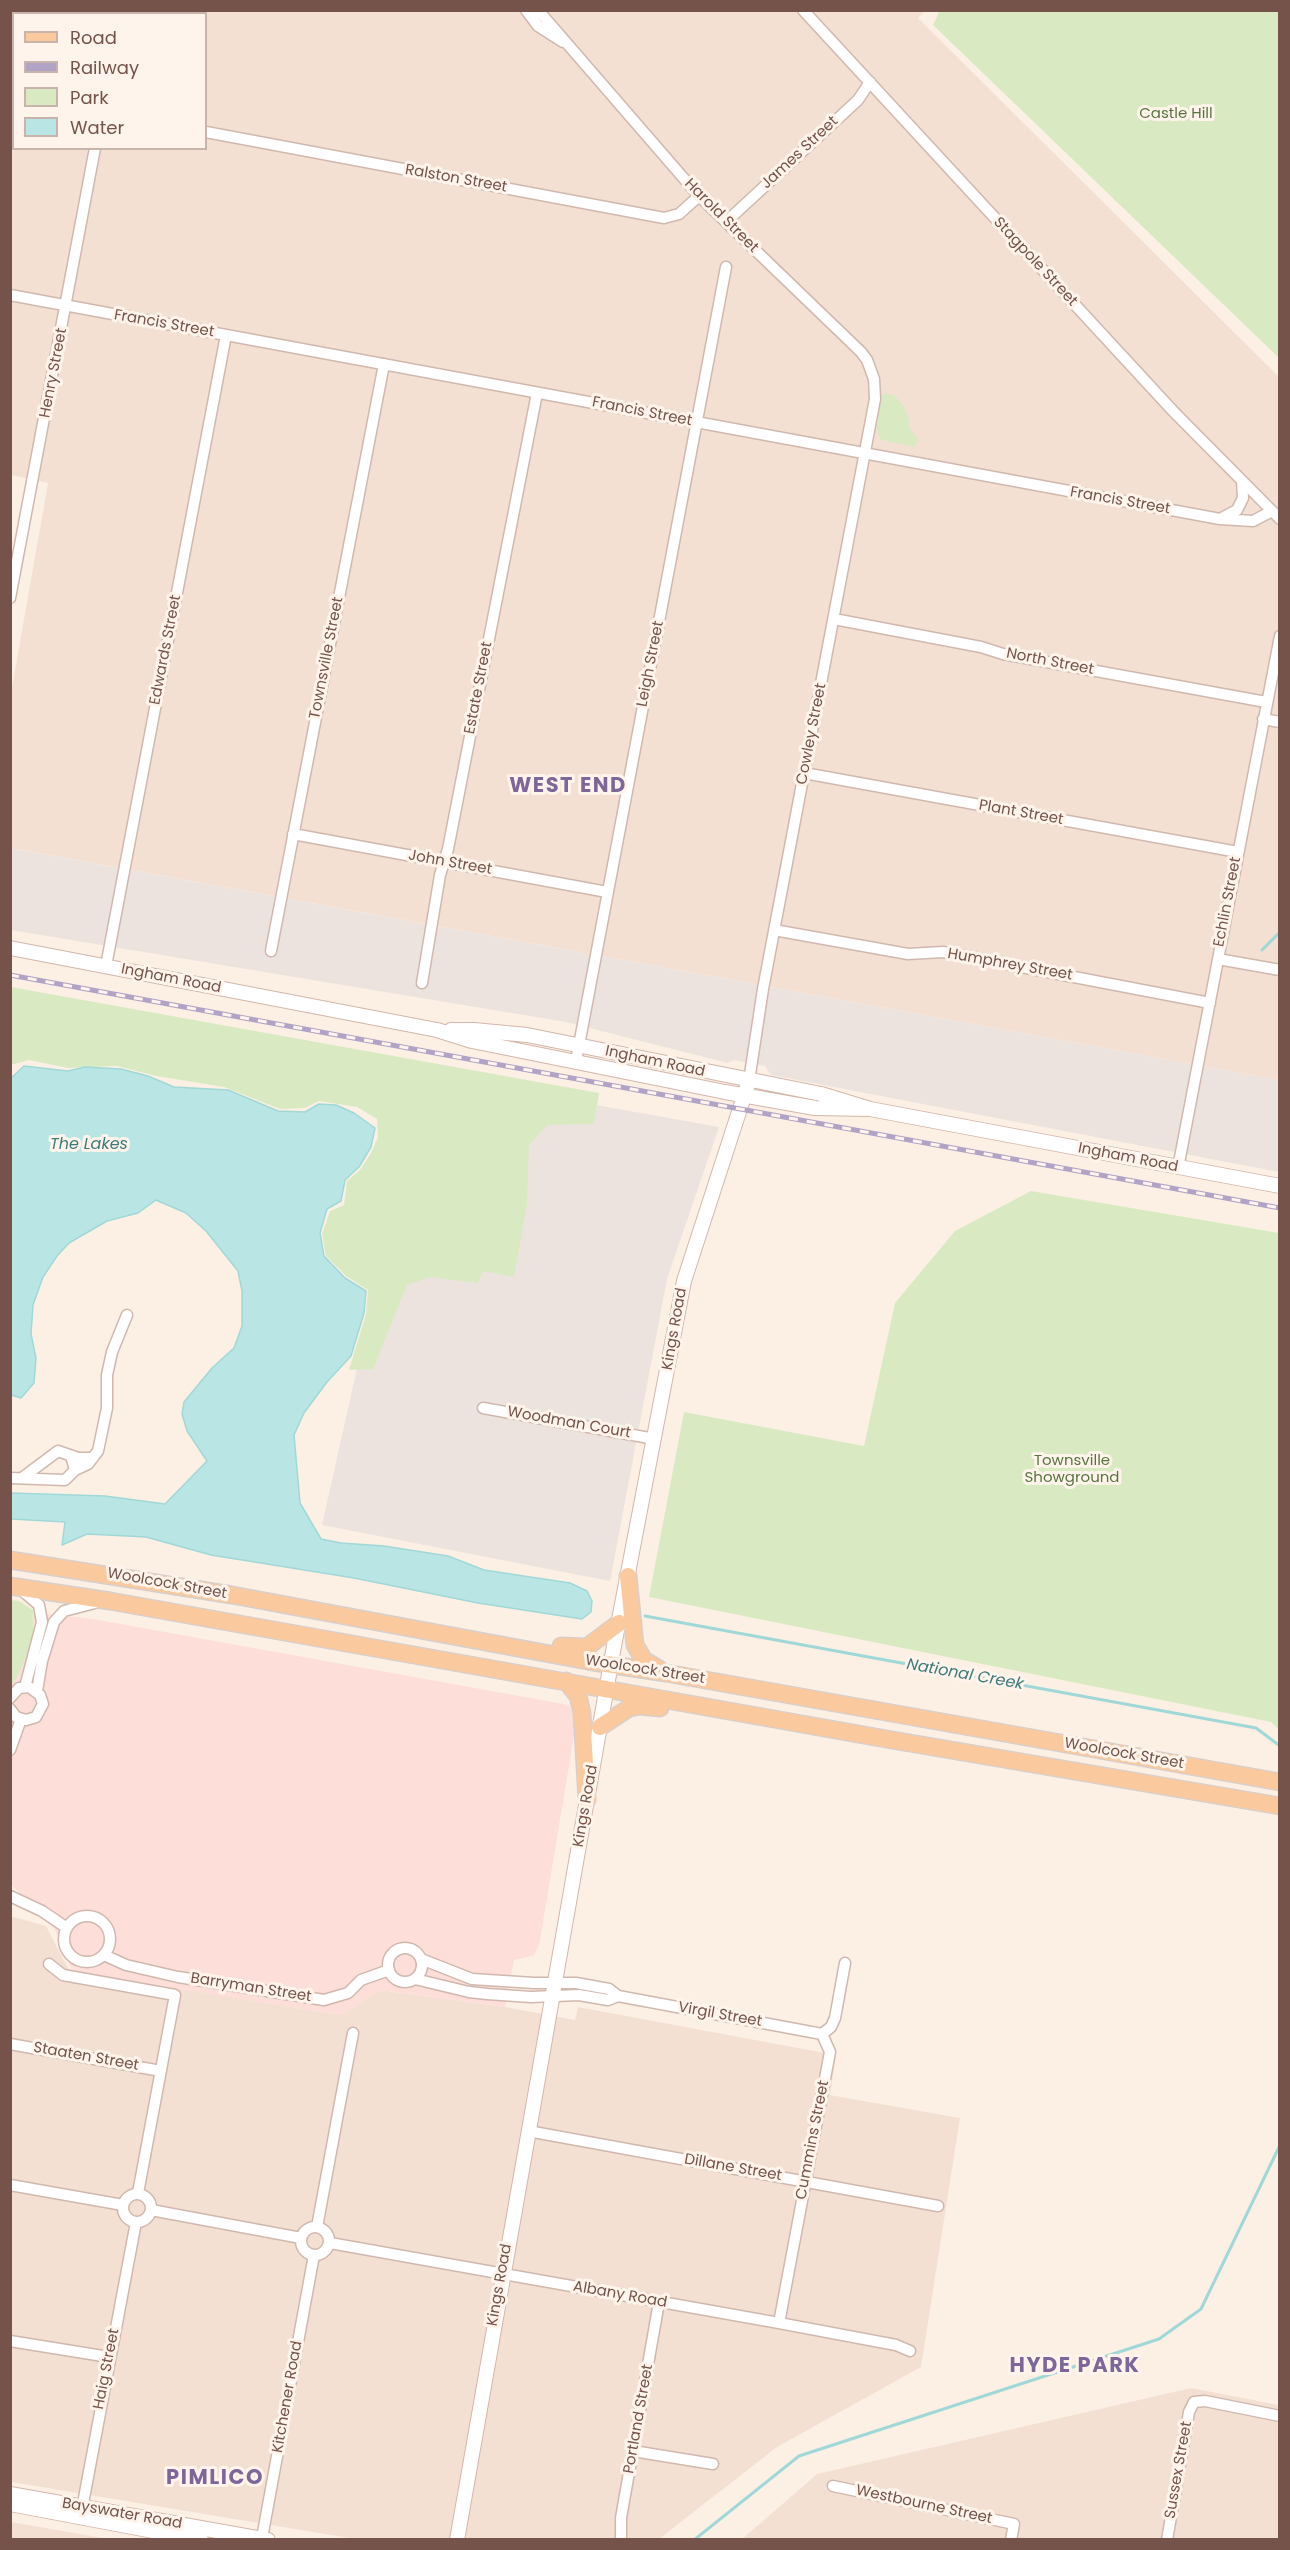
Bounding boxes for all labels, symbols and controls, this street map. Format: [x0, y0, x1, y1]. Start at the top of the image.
legend [12, 12, 207, 150]
text: Road [70, 25, 117, 50]
text: Railway [70, 55, 139, 80]
text: Park [70, 85, 109, 110]
park label: Castle Hill [1139, 105, 1213, 123]
street label: James Street [758, 113, 842, 193]
text: Water [70, 115, 124, 140]
street label: Ralston Street [404, 161, 508, 197]
street label: Harold Street [680, 175, 762, 257]
street label: Stagpole Street [989, 214, 1081, 310]
street label: Francis Street [112, 306, 216, 342]
street label: Henry Street [36, 326, 72, 420]
street label: Francis Street [590, 393, 694, 431]
street label: Francis Street [1068, 483, 1172, 519]
street label: Edwards Street [147, 593, 185, 707]
street label: Townsville Street [306, 595, 348, 721]
street label: Leigh Street [634, 620, 668, 708]
street label: Estate Street [461, 640, 497, 736]
street label: North Street [1005, 645, 1095, 679]
street label: Cowley Street [793, 682, 831, 786]
district label: WEST END [509, 774, 627, 800]
street label: Plant Street [977, 797, 1065, 829]
street label: John Street [407, 847, 493, 879]
street label: Echlin Street [1210, 855, 1246, 949]
street label: Humphrey Street [946, 945, 1074, 985]
street label: Ingham Road [119, 960, 223, 998]
street label: Ingham Road [603, 1043, 707, 1081]
water label: The Lakes [50, 1135, 128, 1155]
street label: Ingham Road [1076, 1139, 1180, 1177]
street label: Kings Road [659, 1286, 691, 1372]
street label: Woodman Court [506, 1403, 632, 1443]
park label: Townsville Showground [1025, 1452, 1119, 1487]
street label: Woolcock Street [106, 1565, 228, 1603]
street label: Woolcock Street [584, 1652, 706, 1688]
water label: National Creek [905, 1655, 1025, 1695]
street label: Woolcock Street [1063, 1735, 1185, 1773]
street label: Kings Road [570, 1763, 602, 1849]
street label: Barryman Street [189, 1970, 313, 2006]
street label: Virgil Street [677, 1999, 763, 2031]
street label: Staaten Street [32, 2039, 140, 2075]
street label: Cummins Street [793, 2079, 833, 2201]
street label: Dillane Street [683, 2151, 783, 2185]
street label: Kings Road [484, 2242, 516, 2328]
street label: Albany Road [572, 2278, 668, 2312]
street label: Haig Street [90, 2327, 124, 2411]
street label: Kitchener Road [269, 2339, 307, 2455]
district label: HYDE PARK [1010, 2354, 1140, 2380]
street label: Portland Street [621, 2363, 657, 2475]
street label: Sussex Street [1162, 2420, 1196, 2520]
district label: PIMLICO [166, 2466, 264, 2492]
street label: Westbourne Street [854, 2482, 994, 2528]
street label: Bayswater Road [61, 2495, 183, 2533]

